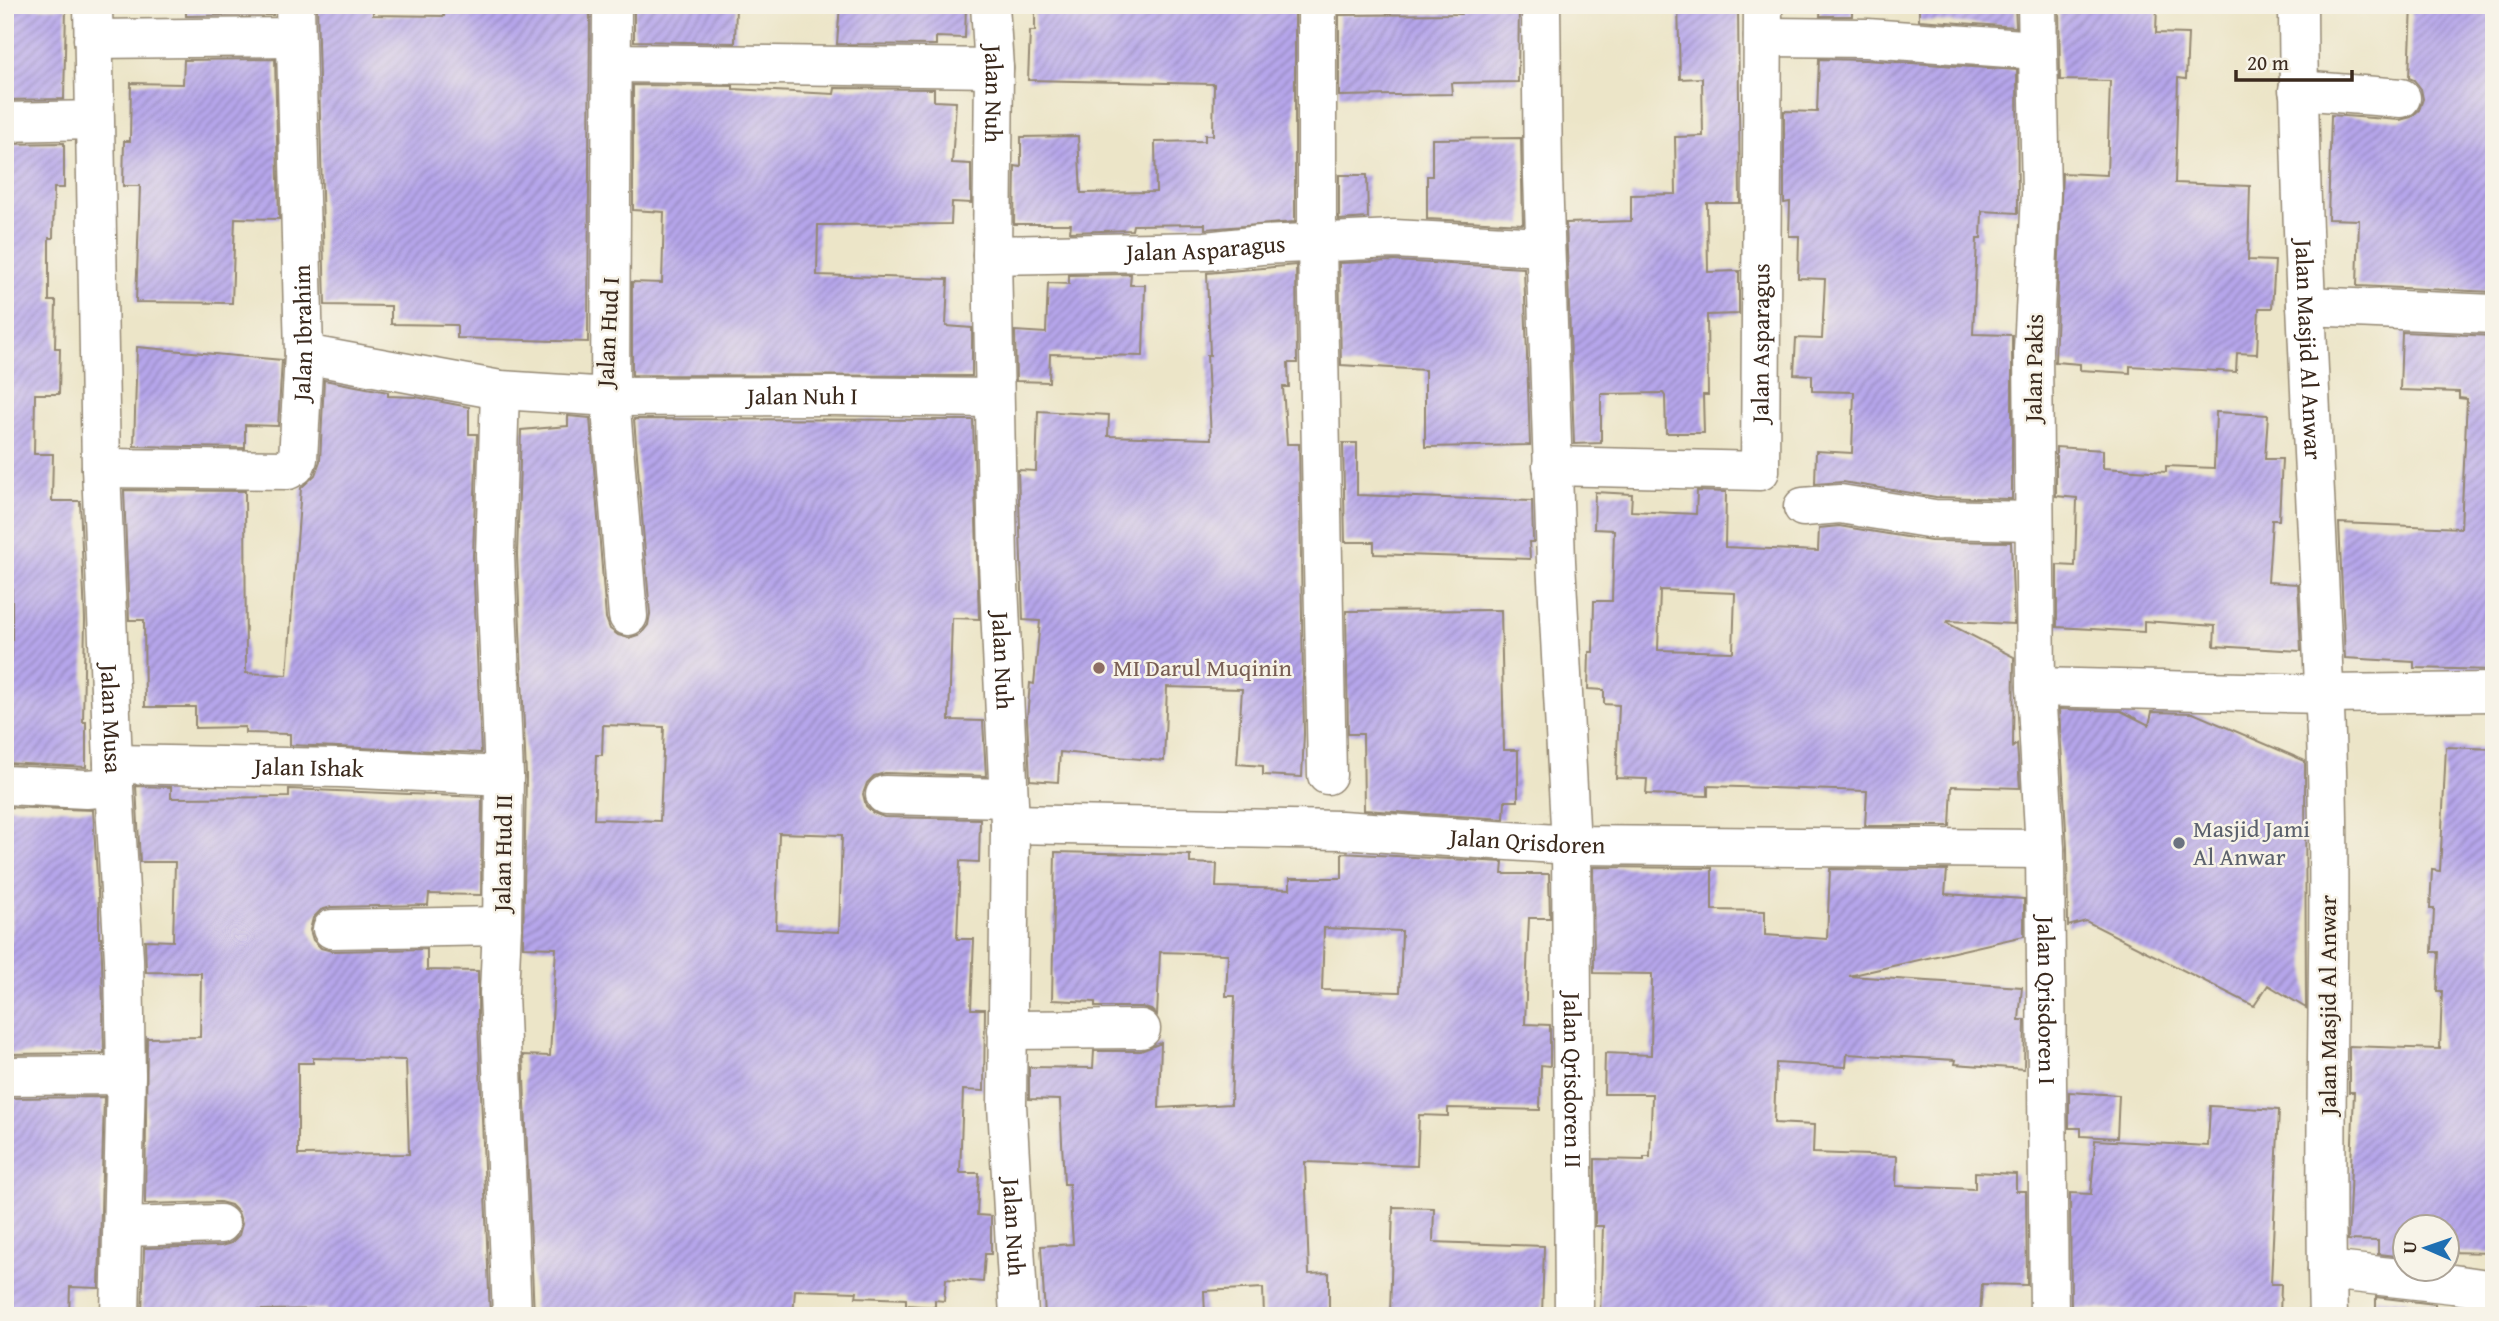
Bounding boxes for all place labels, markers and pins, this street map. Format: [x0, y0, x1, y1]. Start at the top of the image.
place label: MI Darul Muqinin [1113, 650, 1292, 685]
marker: MI Darul Muqinin [1091, 660, 1107, 676]
place label: Masjid Jami Al Anwar [2193, 811, 2310, 874]
marker: Masjid Jami Al Anwar [2171, 835, 2187, 851]

